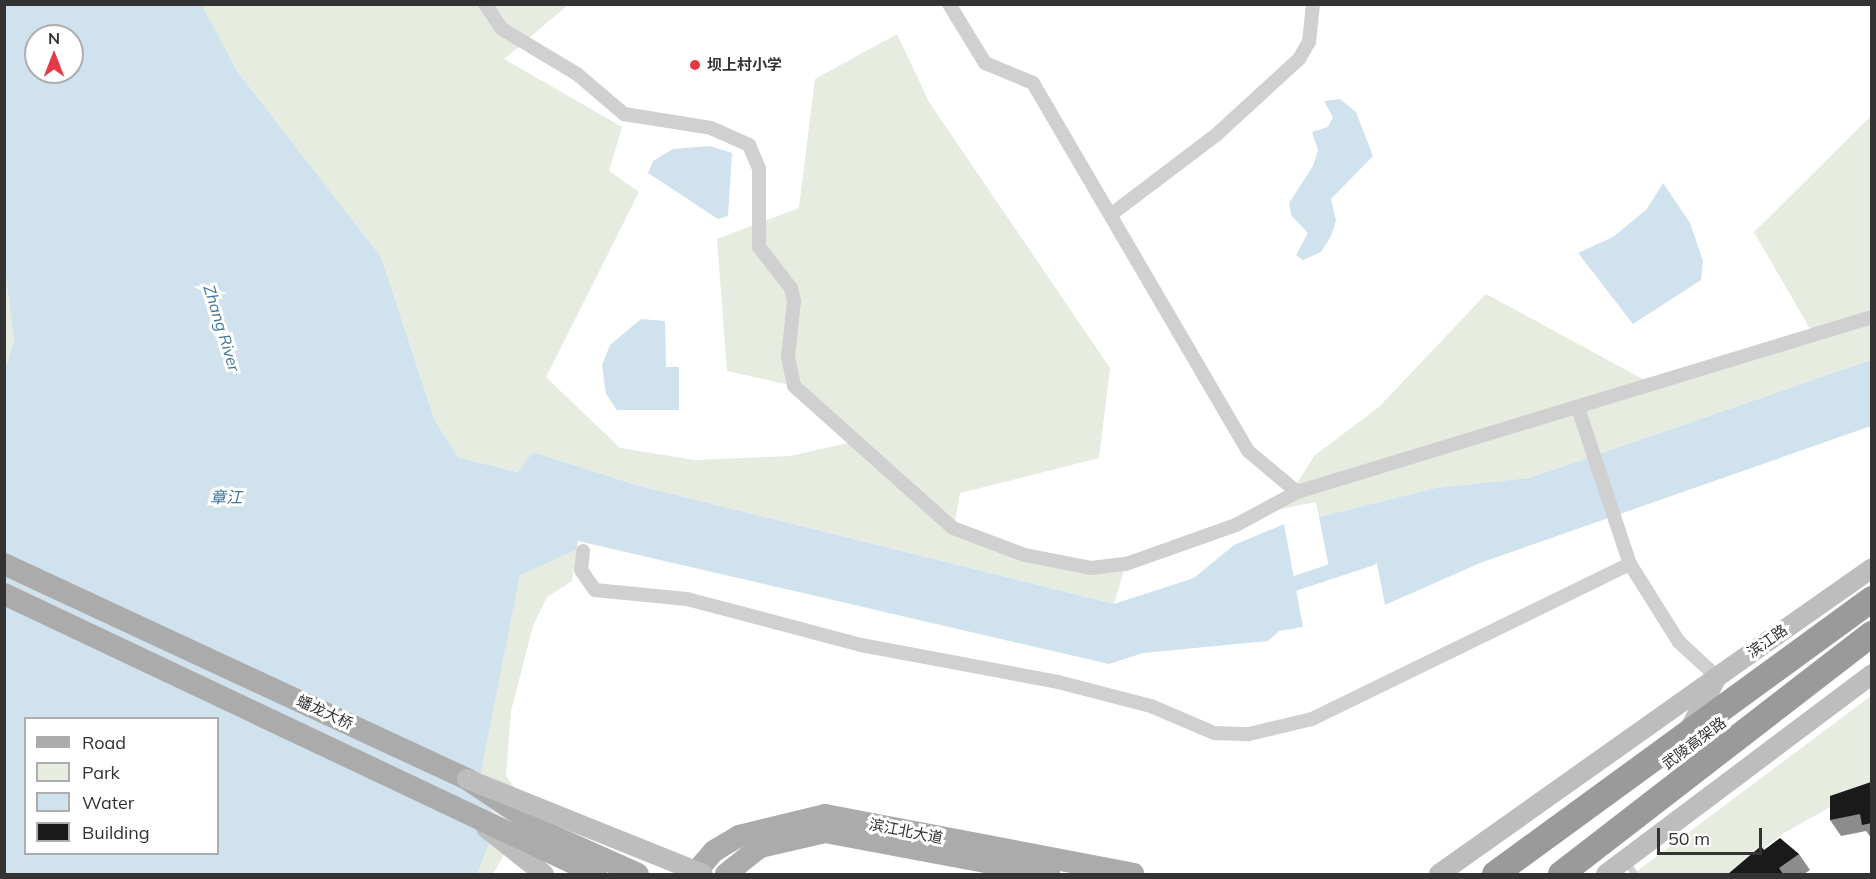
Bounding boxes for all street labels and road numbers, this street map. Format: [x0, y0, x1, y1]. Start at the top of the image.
street label: 滨江路 [1743, 621, 1791, 661]
street label: 蟠龙大桥 [294, 691, 356, 733]
street label: 武陵高架路 [1659, 713, 1729, 773]
street label: 滨江北大道 [867, 815, 945, 847]

